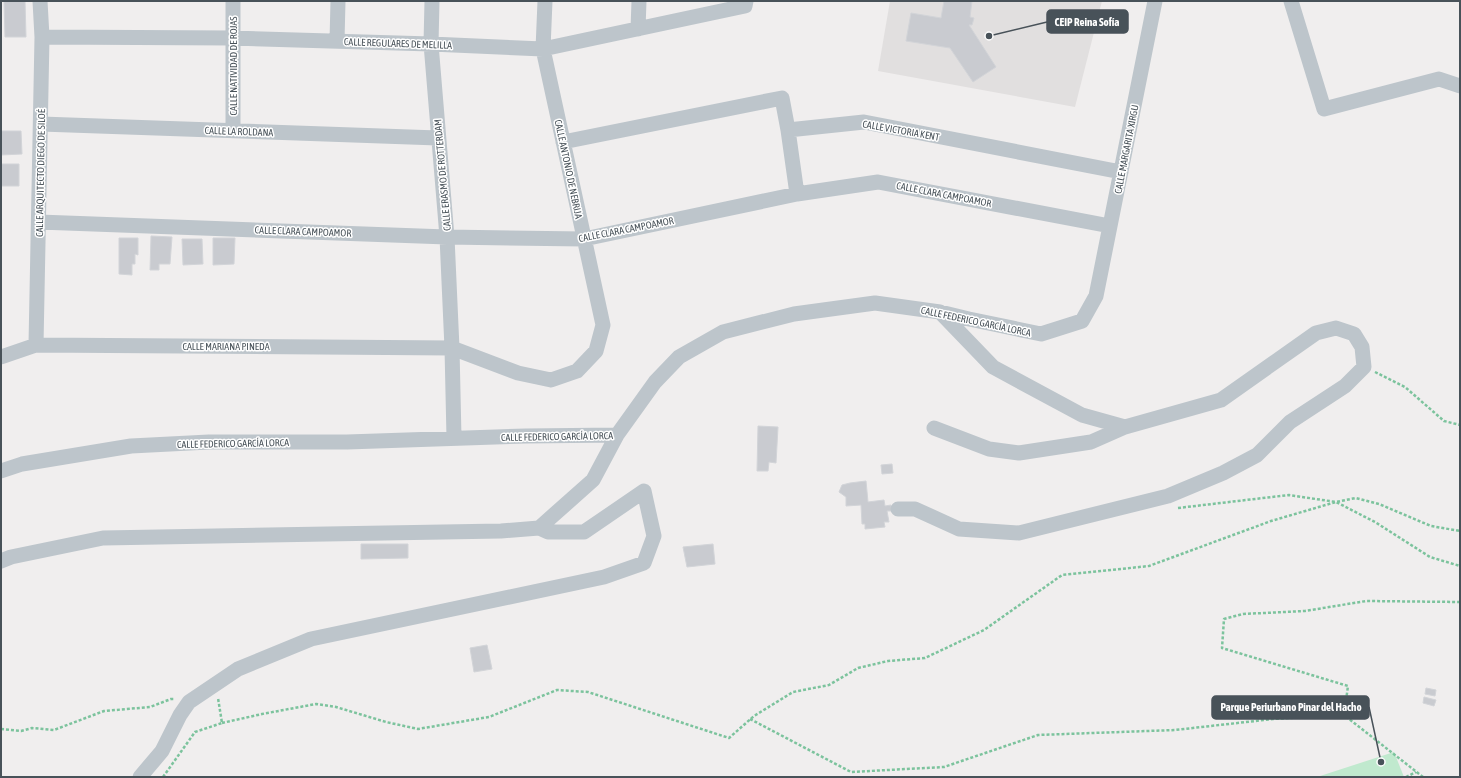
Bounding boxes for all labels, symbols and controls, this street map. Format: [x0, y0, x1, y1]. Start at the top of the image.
callout: CEIP Reina Sofía [1047, 10, 1128, 33]
text: CEIP Reina Sofía [1055, 16, 1119, 28]
street label: CALLE NATIVIDAD DE ROJAS [228, 17, 239, 116]
street label: CALLE REGULARES DE MELILLA [344, 36, 452, 51]
street label: CALLE MARGARITA XIRGU [1112, 104, 1141, 195]
street label: CALLE ARQUITECTO DIEGO DE SILOÉ [34, 108, 47, 237]
street label: CALLE VICTORIA KENT [862, 118, 941, 143]
street label: CALLE ERASMO DE ROTTERDAM [432, 119, 453, 231]
street label: CALLE ANTONIO DE NEBRIJA [553, 119, 584, 220]
street label: CALLE LA ROLDANA [204, 125, 274, 138]
street label: CALLE CLARA CAMPOAMOR [895, 180, 992, 209]
street label: CALLE CLARA CAMPOAMOR [578, 215, 675, 244]
street label: CALLE CLARA CAMPOAMOR [255, 224, 351, 239]
street label: CALLE FEDERICO GARCÍA LORCA [920, 304, 1032, 339]
street label: CALLE MARIANA PINEDA [182, 341, 270, 352]
street label: CALLE FEDERICO GARCÍA LORCA [501, 430, 613, 443]
street label: CALLE FEDERICO GARCÍA LORCA [177, 437, 289, 450]
callout: Parque Periurbano Pinar del Hacho [1212, 696, 1369, 719]
text: Parque Periurbano Pinar del Hacho [1220, 701, 1362, 713]

